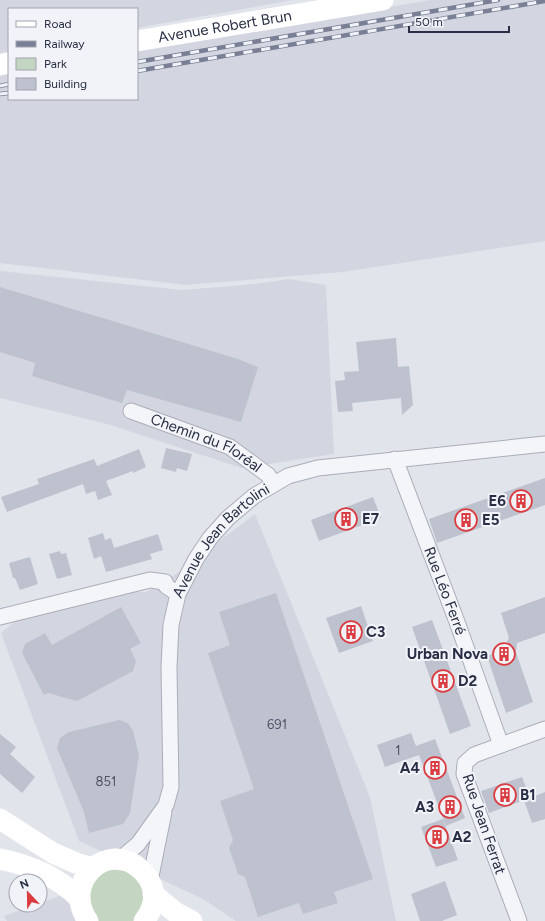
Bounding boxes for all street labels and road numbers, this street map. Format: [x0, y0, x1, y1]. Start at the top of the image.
street label: Avenue Robert Brun [157, 6, 293, 46]
street label: Chemin du Floréal [148, 410, 265, 476]
street label: Avenue Jean Bartolini [169, 480, 273, 601]
street label: Rue Léo Ferré [420, 544, 470, 637]
street label: Rue Jean Ferrat [458, 771, 510, 877]

